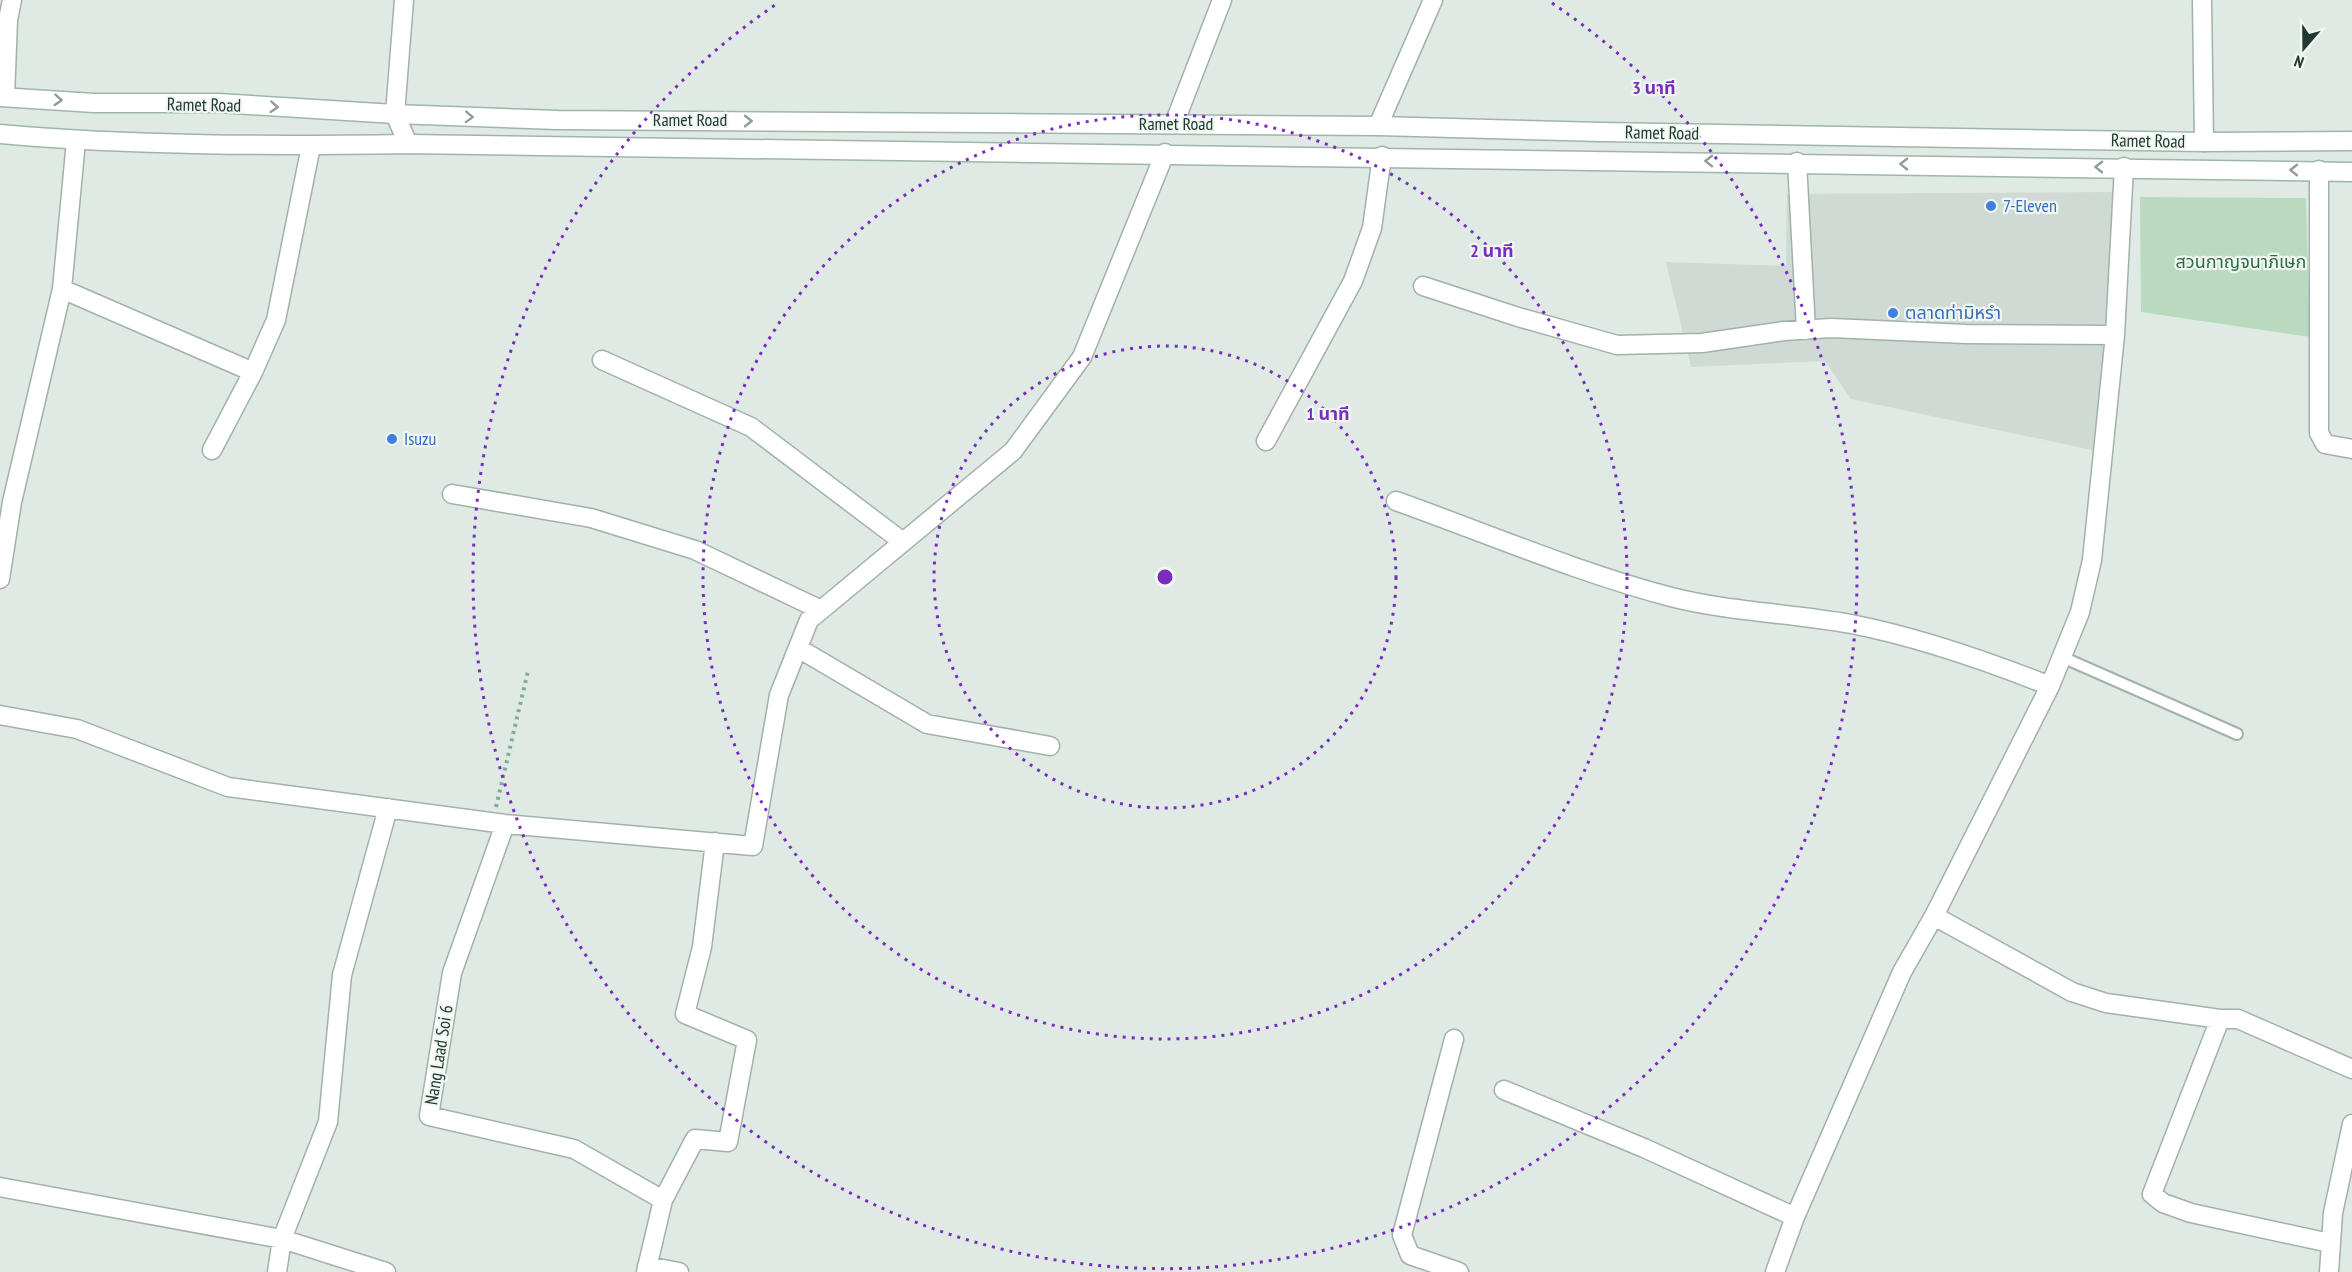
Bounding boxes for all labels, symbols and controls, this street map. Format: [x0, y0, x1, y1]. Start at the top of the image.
north arrow [2274, 18, 2334, 78]
text: N [2291, 51, 2306, 73]
text: 3 นาที [1632, 76, 1676, 99]
street label: Ramet Road [167, 92, 241, 117]
one-way arrow [54, 94, 63, 107]
one-way arrow [270, 100, 279, 113]
street label: Ramet Road [653, 108, 727, 131]
one-way arrow [464, 110, 473, 123]
street label: Ramet Road [1139, 112, 1213, 135]
one-way arrow [743, 115, 752, 127]
street label: Ramet Road [1625, 120, 1699, 145]
street label: Ramet Road [2111, 128, 2185, 153]
one-way arrow [1704, 155, 1713, 167]
one-way arrow [1899, 158, 1908, 170]
one-way arrow [2094, 160, 2103, 173]
one-way arrow [2289, 164, 2298, 176]
place label: 7-Eleven [2003, 194, 2057, 217]
marker: 7-Eleven [1984, 199, 1998, 213]
text: 2 นาที [1470, 239, 1514, 262]
park label: สวนกาญจนาภิเษก [2176, 250, 2306, 273]
place label: ตลาดท่ามิหรำ [1905, 301, 2001, 324]
marker: ตลาดท่ามิหรำ [1886, 306, 1900, 320]
text: 1 นาที [1306, 402, 1350, 425]
place label: Isuzu [404, 427, 436, 450]
marker: Isuzu [385, 432, 399, 446]
centre of rings [1155, 567, 1175, 587]
street label: Nang Laad Soi 6 [419, 1003, 458, 1107]

